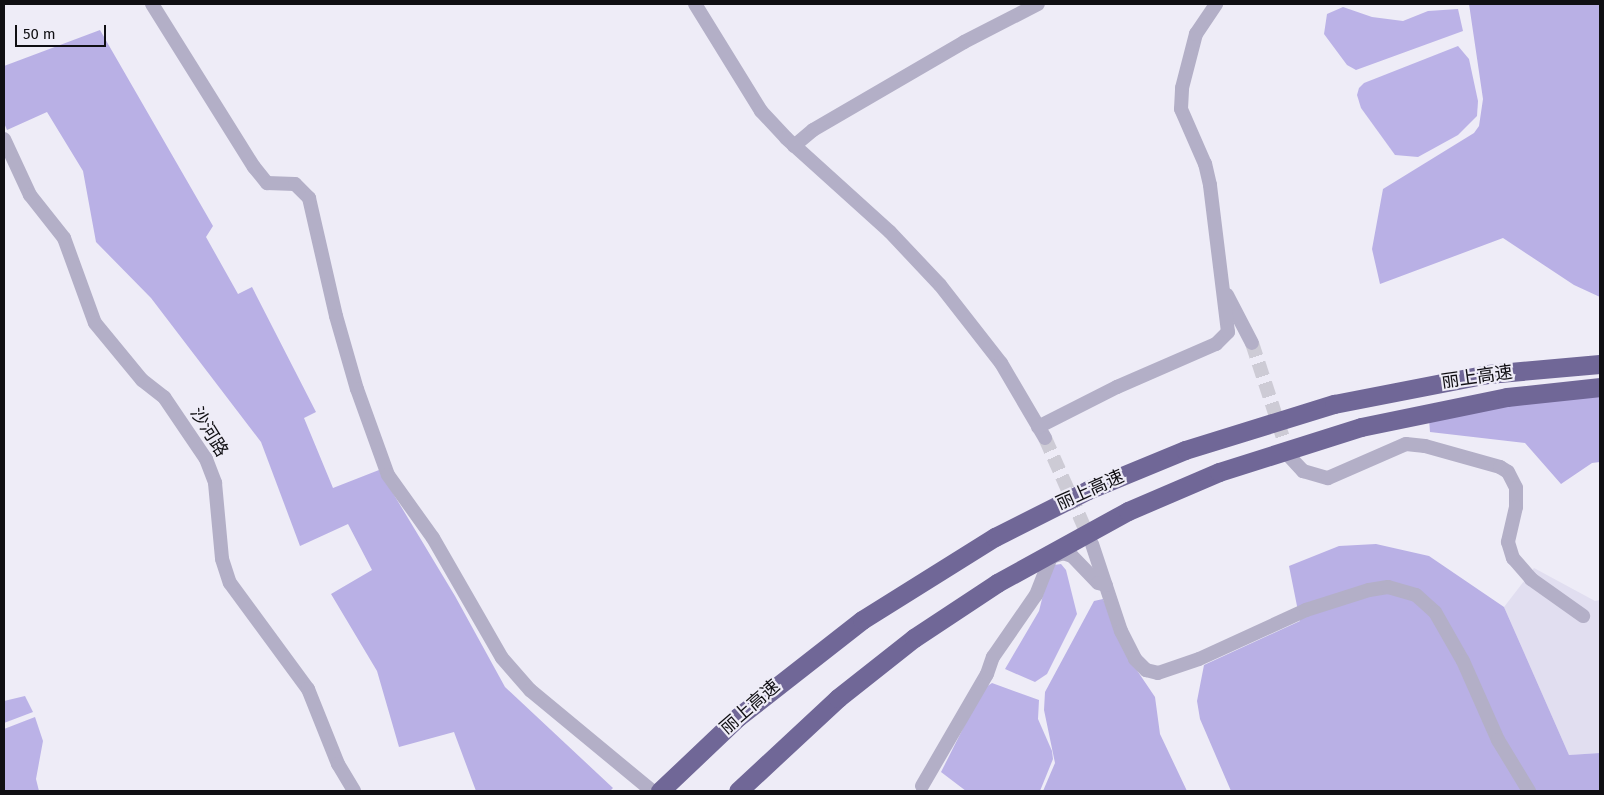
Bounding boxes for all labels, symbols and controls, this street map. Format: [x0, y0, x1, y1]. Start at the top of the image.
scale bar [18, 15, 109, 47]
text: 50 m [23, 25, 56, 43]
street label: 丽上高速 [1440, 361, 1514, 393]
street label: 沙河路 [186, 403, 232, 461]
street label: 丽上高速 [1053, 465, 1127, 515]
street label: 丽上高速 [716, 675, 784, 739]

